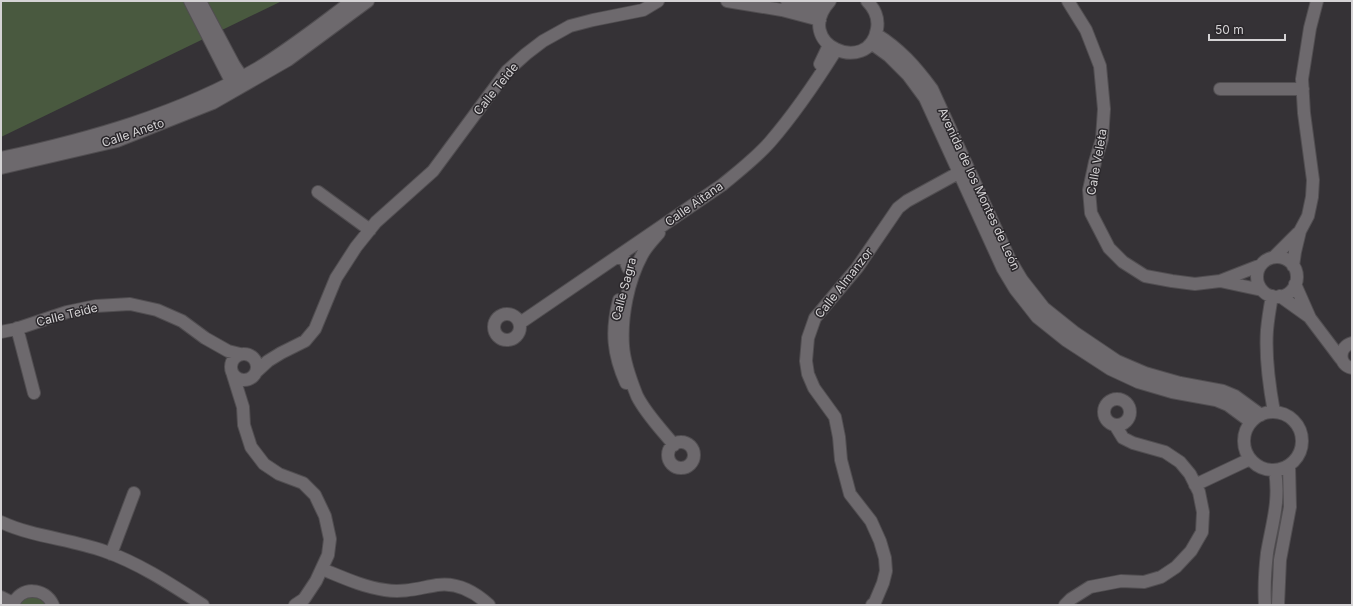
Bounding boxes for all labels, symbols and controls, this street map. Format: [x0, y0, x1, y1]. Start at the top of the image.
scale bar [1209, 16, 1285, 42]
text: 50 m [1215, 22, 1244, 37]
street label: Calle Teide [470, 60, 521, 118]
street label: Avenida de los Montes de León [935, 105, 1024, 272]
street label: Calle Aneto [100, 115, 166, 150]
street label: Calle Veleta [1083, 128, 1110, 196]
street label: Calle Aitana [662, 178, 726, 229]
street label: Calle Almanzor [811, 244, 876, 321]
street label: Calle Sagra [608, 256, 639, 322]
street label: Calle Teide [35, 300, 99, 329]

